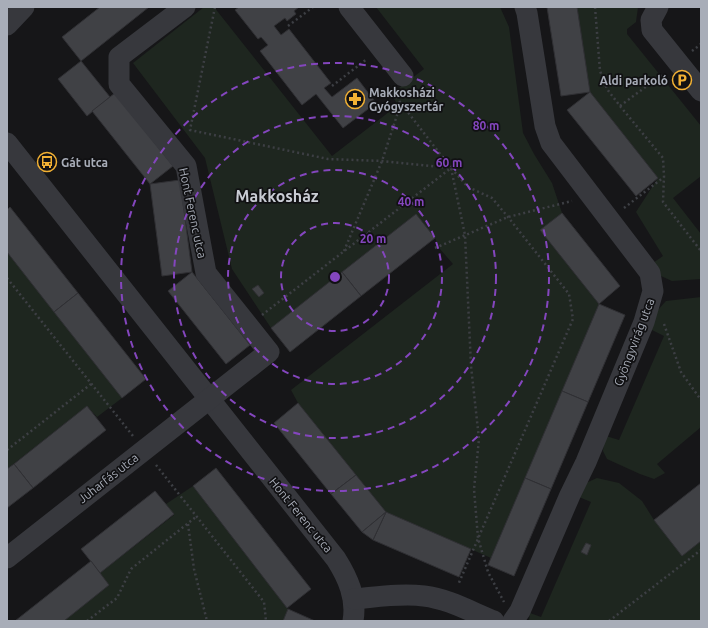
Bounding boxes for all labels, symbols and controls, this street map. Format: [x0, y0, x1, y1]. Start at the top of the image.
parking icon: Aldi parkoló [671, 69, 693, 91]
place label: Aldi parkoló [599, 74, 668, 87]
place label: Makkosházi Gyógyszertár [369, 86, 444, 113]
pharmacy icon: Makkosházi Gyógyszertár [344, 88, 366, 110]
text: 80 m [473, 119, 499, 132]
bus stop icon: Gát utca [36, 151, 58, 173]
place label: Gát utca [61, 156, 108, 169]
text: 60 m [436, 156, 462, 169]
street label: Hont Ferenc utca [177, 167, 209, 259]
district label: Makkosház [235, 187, 319, 205]
text: 40 m [398, 195, 424, 208]
text: 20 m [360, 232, 386, 245]
centre of rings [328, 270, 342, 284]
street label: Gyöngyvirág utca [611, 296, 657, 388]
street label: Juharfás utca [76, 451, 140, 505]
street label: Hont Ferenc utca [267, 475, 335, 555]

